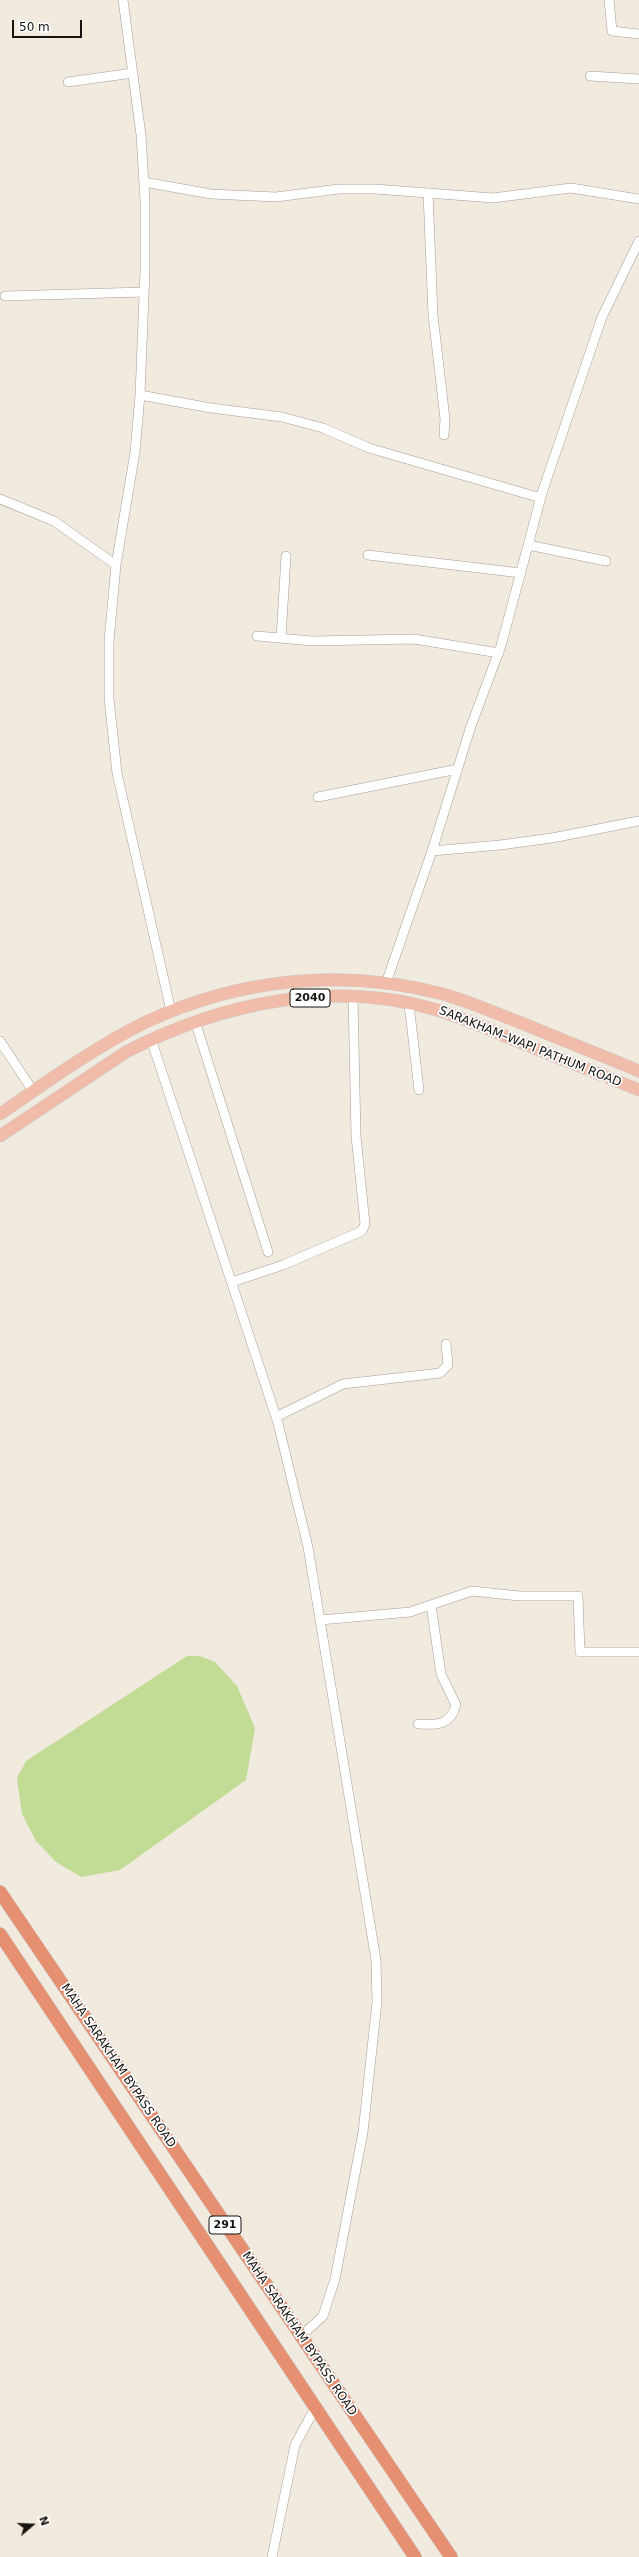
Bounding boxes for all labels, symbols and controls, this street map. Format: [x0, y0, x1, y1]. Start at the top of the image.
scale bar [14, 12, 84, 38]
text: 50 m [19, 20, 50, 34]
road number: 2040 [290, 989, 330, 1007]
street label: SARAKHAM–WAPI PATHUM ROAD [437, 1004, 623, 1090]
street label: MAHA SARAKHAM BYPASS ROAD [58, 1981, 178, 2151]
road number: 291 [209, 2216, 241, 2234]
street label: MAHA SARAKHAM BYPASS ROAD [239, 2249, 359, 2419]
north arrow [12, 2505, 52, 2545]
text: N [36, 2514, 51, 2527]

